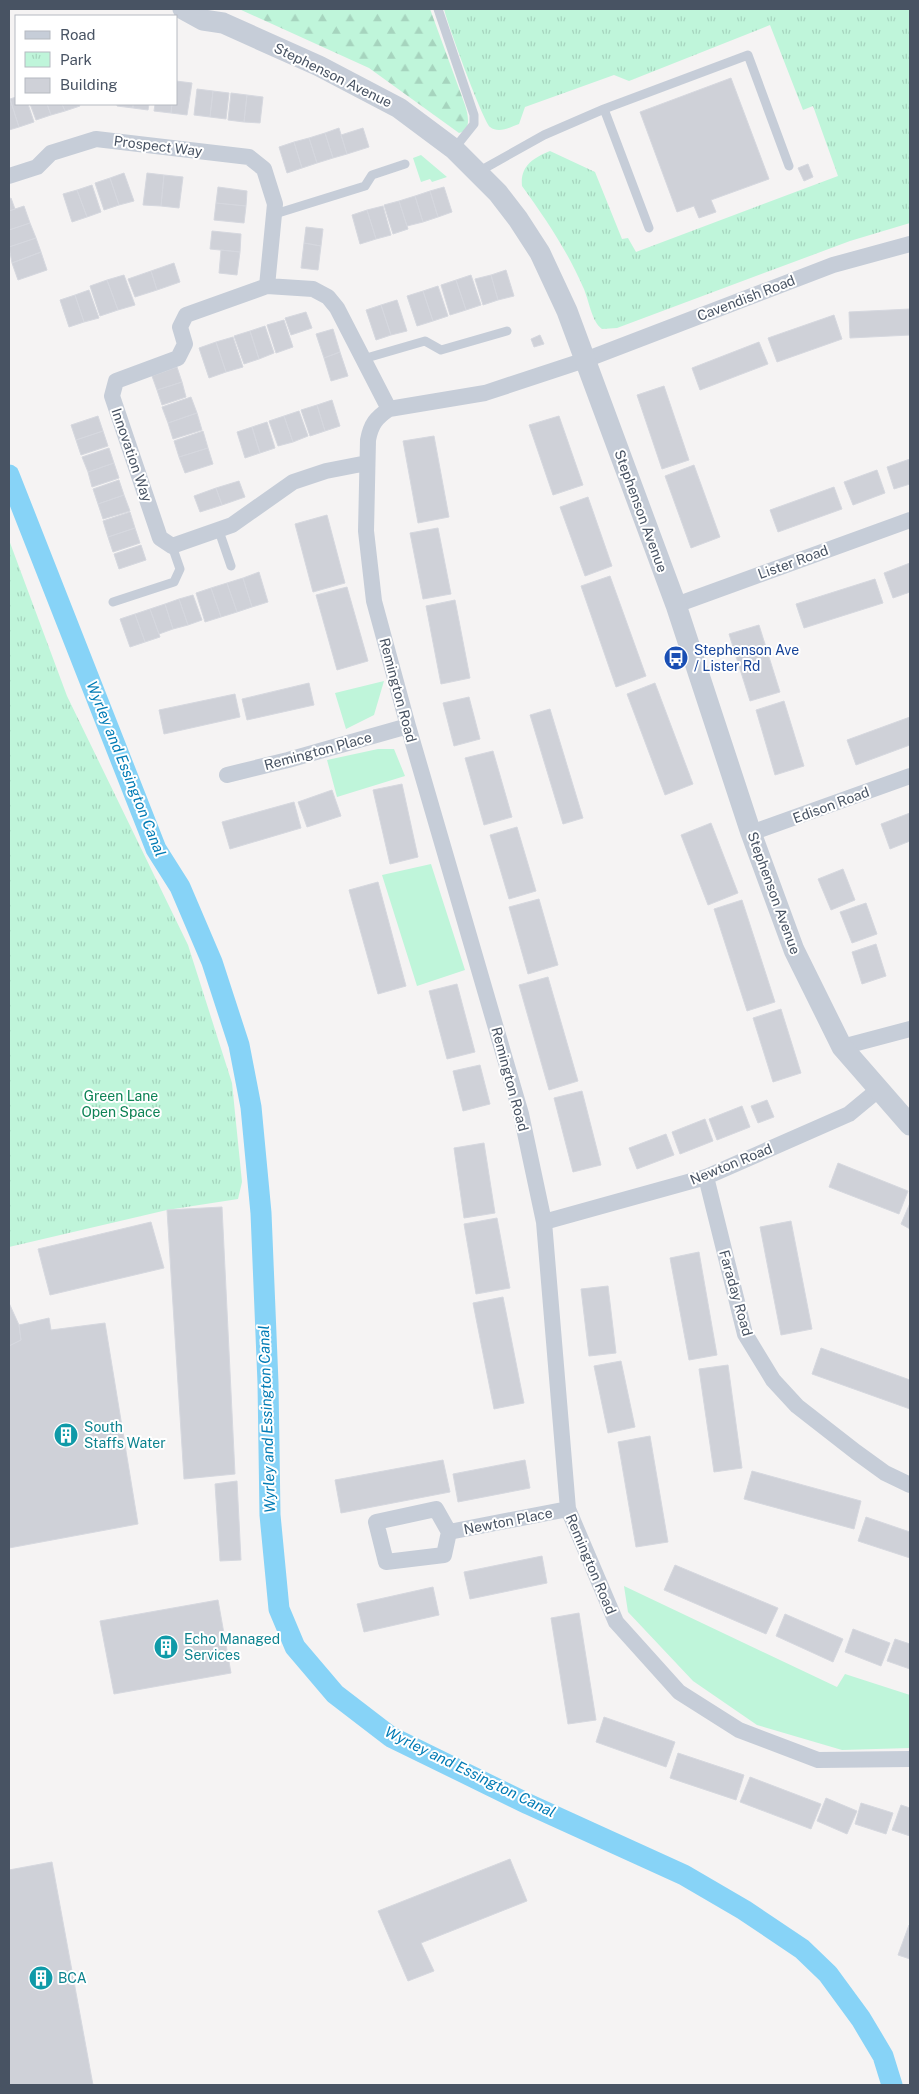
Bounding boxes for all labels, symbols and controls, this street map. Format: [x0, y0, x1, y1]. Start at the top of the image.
legend [15, 15, 178, 105]
text: Road [60, 26, 96, 43]
street label: Stephenson Avenue [271, 39, 395, 111]
text: Park [60, 51, 92, 68]
text: Building [60, 76, 118, 93]
street label: Prospect Way [113, 133, 204, 159]
street label: Cavendish Road [695, 272, 797, 324]
street label: Innovation Way [108, 406, 156, 504]
street label: Stephenson Avenue [611, 448, 671, 575]
street label: Lister Road [756, 542, 830, 582]
street label: Remington Road [376, 636, 420, 744]
place label: Stephenson Ave / Lister Rd [694, 642, 799, 674]
bus stop icon: Stephenson Ave / Lister Rd [663, 645, 689, 671]
water label: Wyrley and Essington Canal [83, 679, 170, 859]
street label: Remington Place [262, 729, 374, 773]
street label: Edison Road [791, 784, 871, 826]
street label: Stephenson Avenue [744, 830, 804, 957]
street label: Remington Road [488, 1025, 532, 1133]
park label: Green Lane Open Space [82, 1088, 160, 1120]
street label: Newton Road [688, 1140, 774, 1188]
street label: Faraday Road [716, 1248, 756, 1338]
water label: Wyrley and Essington Canal [255, 1325, 278, 1513]
place label: South Staffs Water [84, 1419, 166, 1451]
building icon: South Staffs Water [53, 1422, 79, 1448]
street label: Newton Place [462, 1505, 554, 1537]
street label: Remington Road [563, 1511, 619, 1617]
place label: Echo Managed Services [184, 1631, 280, 1663]
building icon: Echo Managed Services [153, 1634, 179, 1660]
water label: Wyrley and Essington Canal [382, 1723, 558, 1820]
building icon: BCA [28, 1965, 54, 1991]
place label: BCA [58, 1970, 87, 1986]

